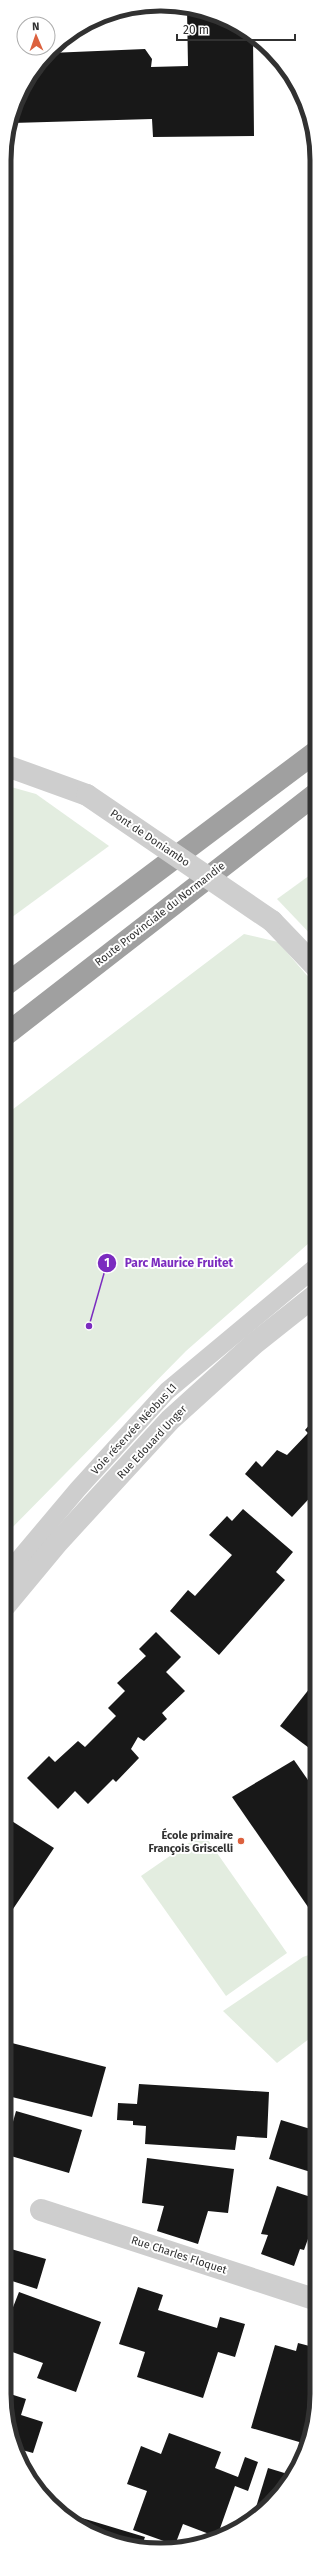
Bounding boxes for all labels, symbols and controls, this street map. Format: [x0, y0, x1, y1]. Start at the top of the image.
north arrow [16, 16, 56, 56]
scale bar [177, 16, 295, 42]
text: N [32, 20, 40, 33]
text: 20 m [183, 23, 209, 37]
street label: Pont de Doniambo [108, 807, 192, 869]
street label: Route Provinciale du Normandie [92, 859, 228, 969]
callout: Parc Maurice Fruitet [97, 1251, 242, 1275]
text: 1 [104, 1256, 110, 1270]
text: Parc Maurice Fruitet [125, 1256, 234, 1270]
street label: Voie réservée Néobus L1 [88, 1381, 180, 1477]
street label: Rue Edouard Unger [115, 1402, 190, 1482]
place label: École primaire François Griscelli [148, 1828, 233, 1855]
marker: École primaire François Griscelli [236, 1836, 246, 1846]
street label: Rue Charles Floquet [130, 2233, 228, 2277]

